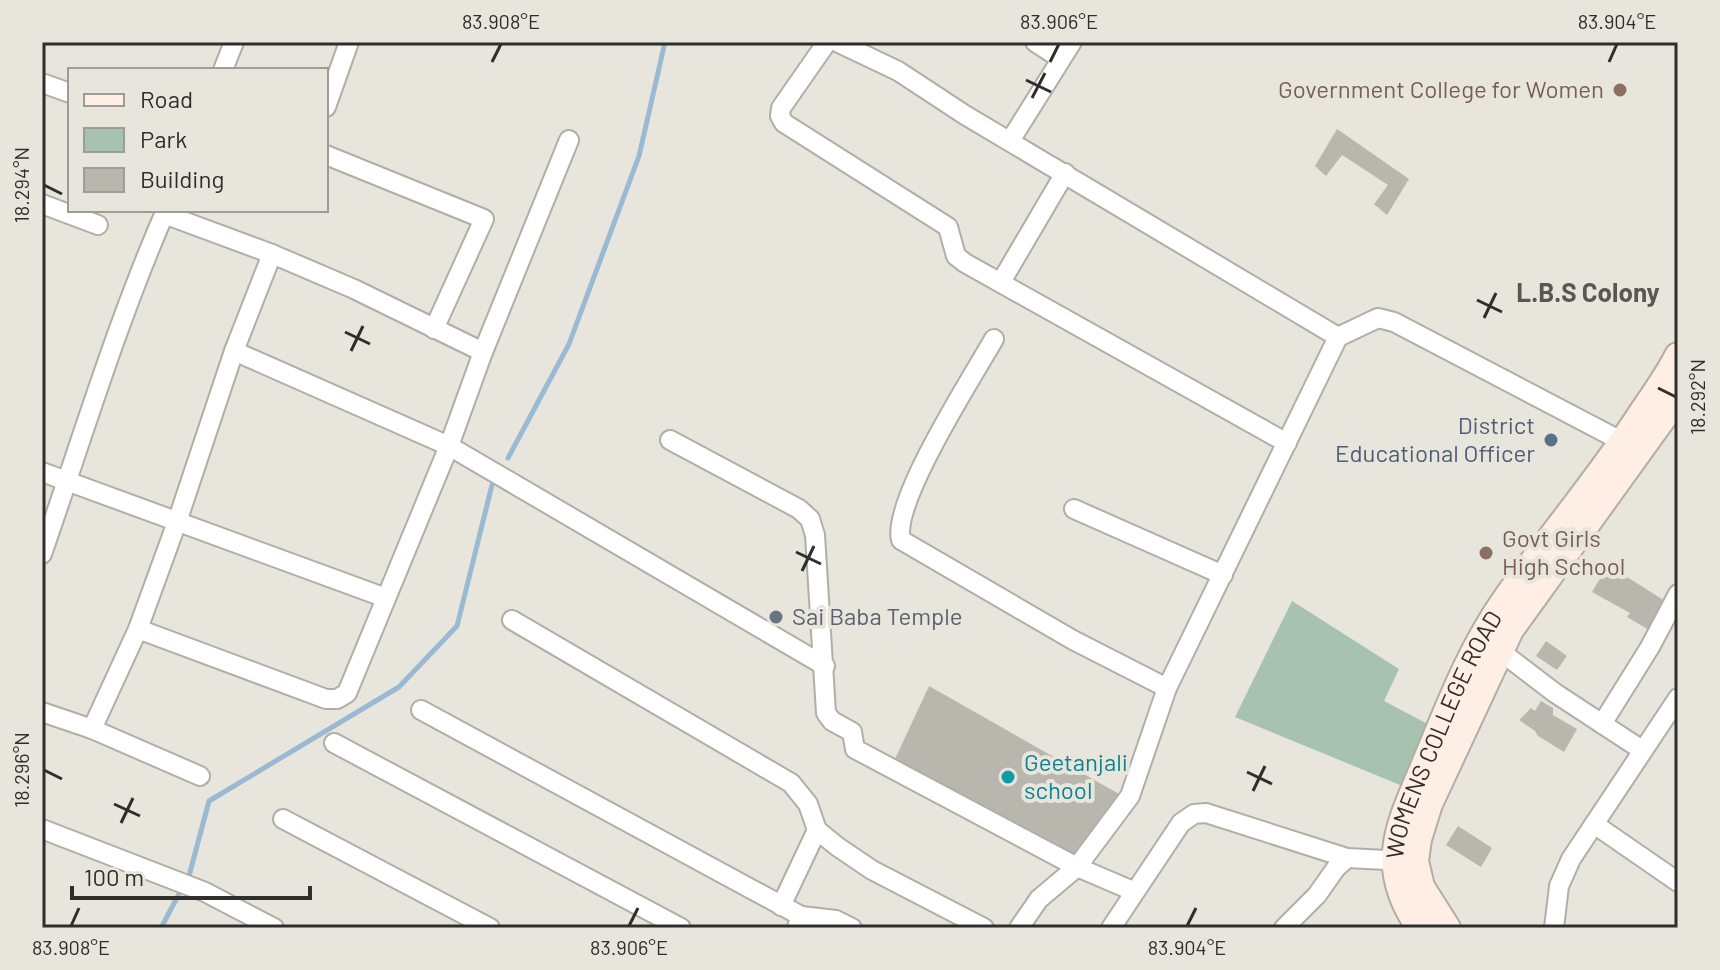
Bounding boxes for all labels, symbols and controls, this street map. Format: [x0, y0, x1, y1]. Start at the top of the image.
text: 83.908°E [462, 9, 540, 33]
text: 83.906°E [1020, 9, 1098, 33]
text: 83.904°E [1578, 9, 1656, 33]
legend [68, 68, 328, 212]
place label: Government College for Women [1278, 74, 1604, 103]
marker: Government College for Women [1611, 81, 1629, 99]
text: Road [140, 84, 193, 113]
text: Park [140, 124, 187, 153]
text: 18.294°N [9, 147, 33, 223]
text: Building [140, 164, 224, 193]
district label: L.B.S Colony [1516, 276, 1660, 307]
text: 18.292°N [1685, 359, 1709, 435]
place label: District Educational Officer [1335, 410, 1535, 467]
marker: District Educational Officer [1542, 431, 1560, 449]
place label: Govt Girls High School [1502, 523, 1625, 580]
marker: Govt Girls High School [1477, 544, 1495, 562]
place label: Sai Baba Temple [792, 601, 963, 630]
street label: WOMENS COLLEGE ROAD [1379, 605, 1507, 860]
marker: Sai Baba Temple [767, 608, 785, 626]
text: 18.296°N [9, 732, 33, 808]
place label: Geetanjali school [1024, 747, 1128, 804]
marker: Geetanjali school [999, 768, 1017, 786]
scale bar [72, 850, 310, 900]
text: 100 m [84, 862, 144, 891]
text: 83.908°E [32, 935, 110, 959]
text: 83.906°E [590, 935, 668, 959]
text: 83.904°E [1148, 935, 1226, 959]

